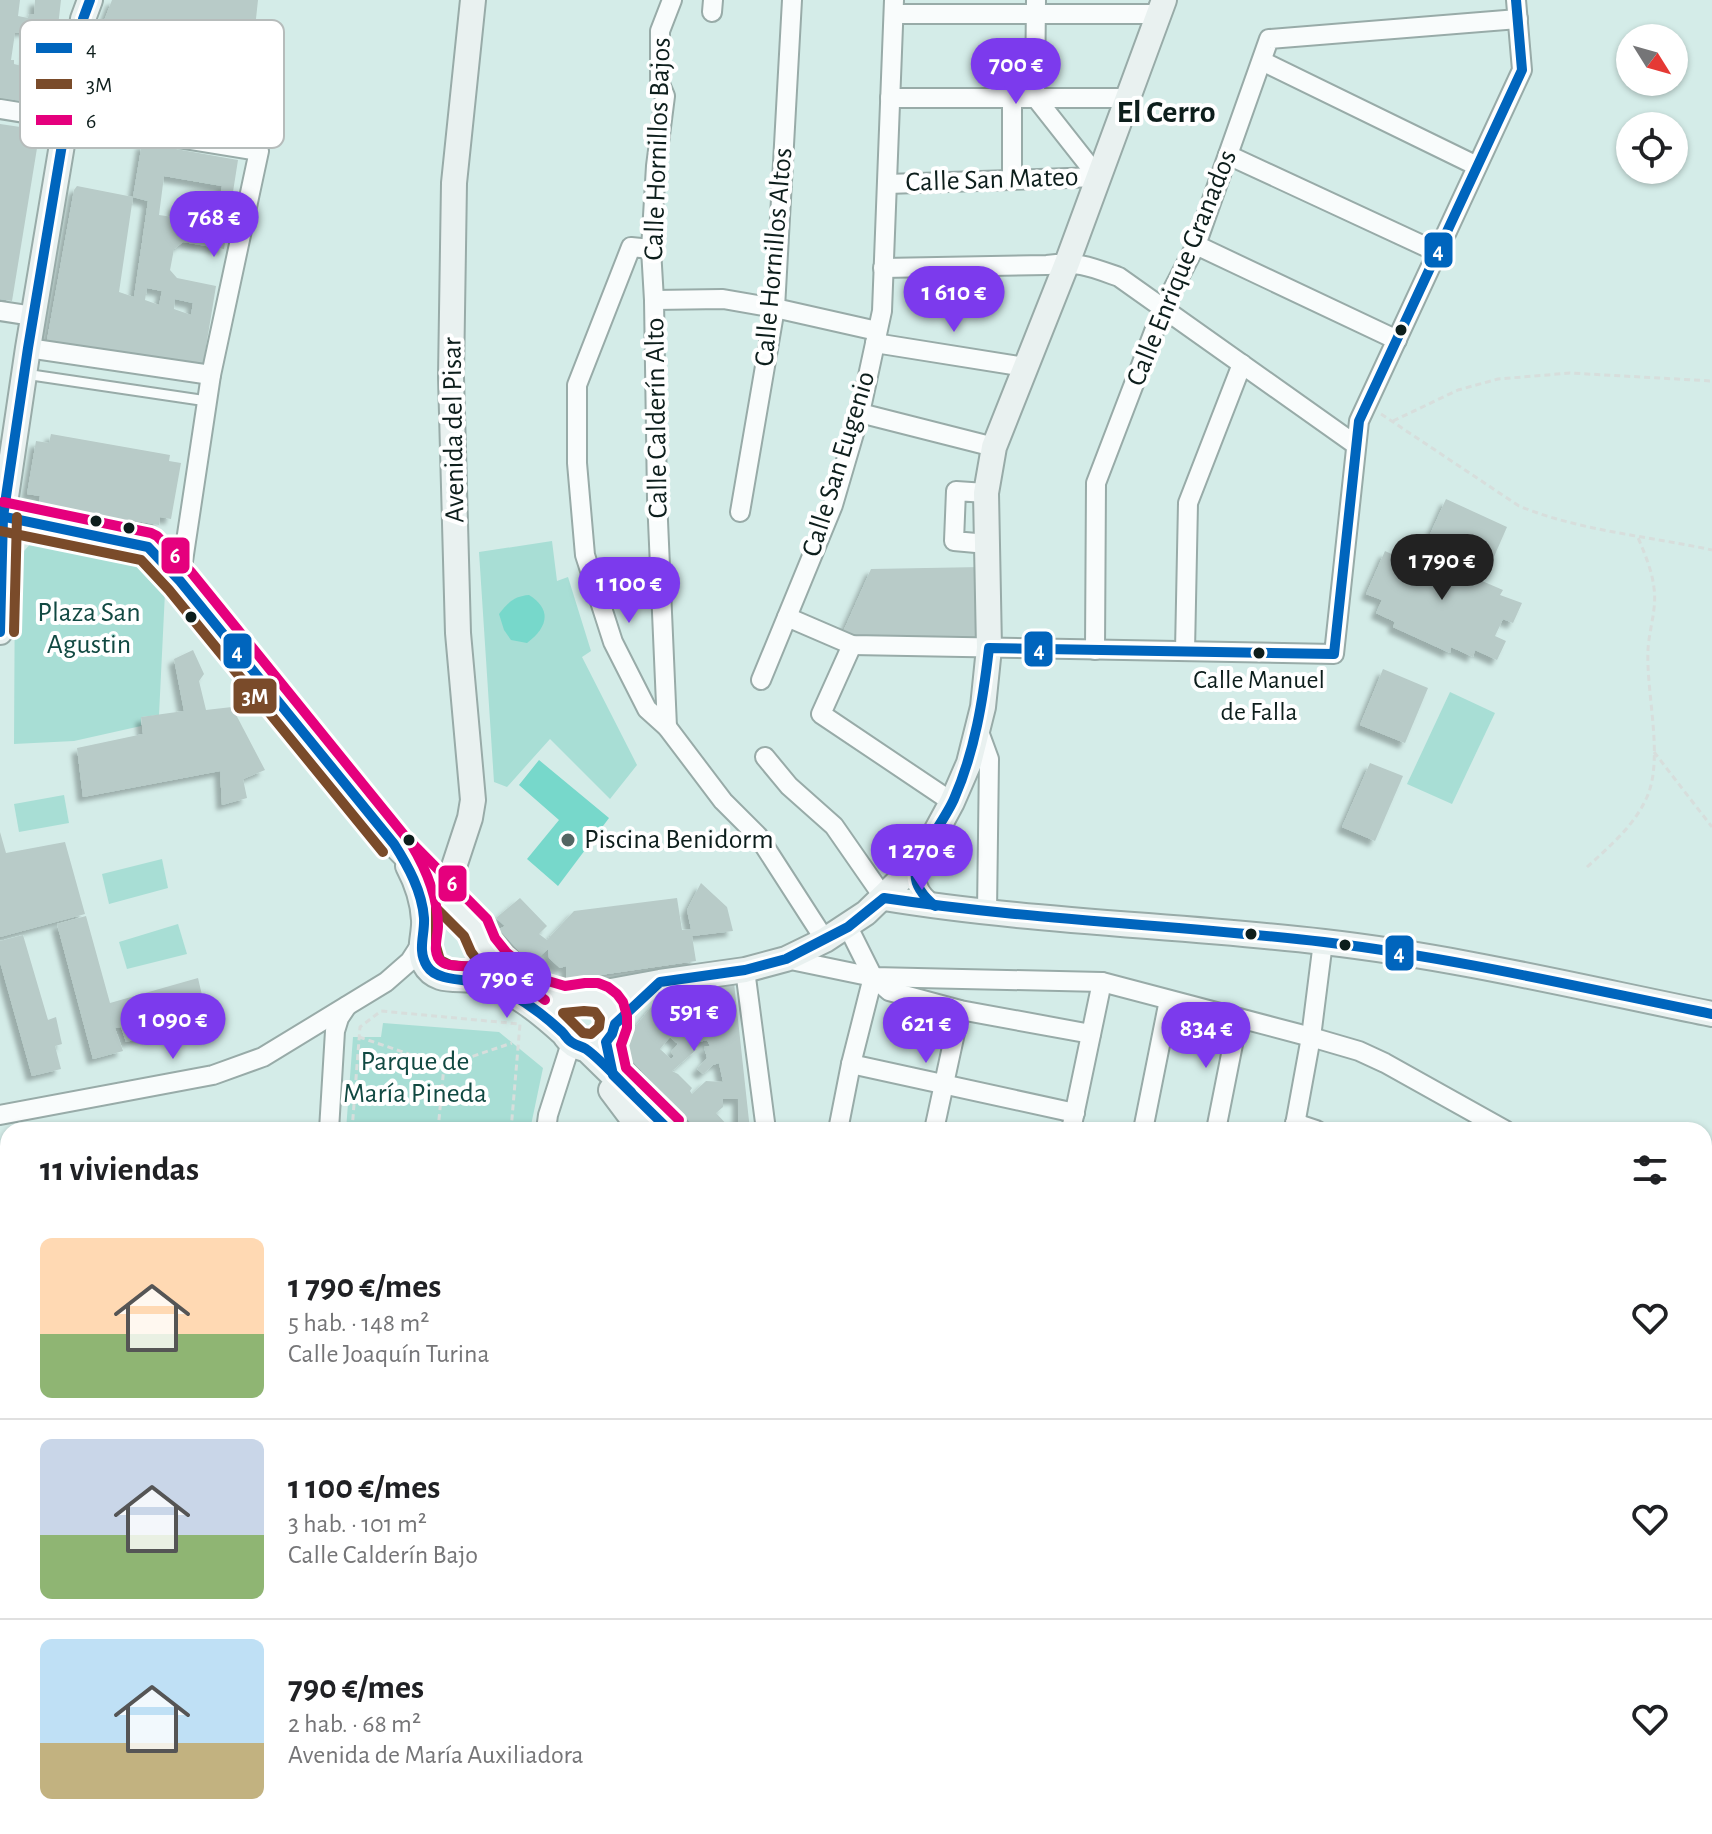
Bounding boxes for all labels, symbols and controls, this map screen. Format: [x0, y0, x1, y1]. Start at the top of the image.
legend [20, 20, 284, 148]
north arrow [1616, 24, 1688, 96]
map controls [1616, 24, 1688, 184]
street label: Calle Hornillos Bajos [640, 37, 676, 261]
text: 4 [86, 38, 97, 60]
pin: 700 € [960, 38, 1072, 106]
text: 700 € [989, 51, 1043, 77]
text: 3M [86, 74, 112, 96]
district label: El Cerro [1116, 96, 1216, 128]
text: 6 [86, 110, 96, 132]
button: locate [1616, 112, 1688, 184]
street label: Calle Hornillos Altos [750, 146, 798, 368]
street label: Calle Enrique Granados [1122, 146, 1242, 390]
street label: Calle San Mateo [905, 163, 1079, 197]
pin: 768 € [158, 191, 270, 259]
text: 768 € [188, 204, 240, 230]
line badge: 4 [1423, 231, 1454, 269]
text: 4 [1432, 240, 1444, 262]
pin: 1 610 € [880, 266, 1028, 334]
text: 1 610 € [922, 279, 986, 305]
street label: Calle Calderín Alto [641, 317, 673, 519]
unlabelled marker [1393, 322, 1409, 338]
street label: Avenida del Pisar [438, 337, 470, 523]
street label: Calle San Eugenio [798, 368, 880, 560]
unlabelled marker [88, 513, 104, 529]
unlabelled marker [121, 520, 137, 536]
pin: 1 790 € [1368, 534, 1516, 602]
line badge: 6 [160, 536, 191, 575]
text: 6 [170, 545, 180, 567]
text: 1 790 € [1409, 547, 1475, 573]
pin: 1 100 € [555, 557, 703, 625]
text: 1 100 € [596, 570, 662, 596]
park label: Plaza San Agustin [37, 599, 141, 659]
unlabelled marker [183, 609, 199, 625]
line badge: 4 [1023, 630, 1054, 668]
line badge: 4 [222, 632, 253, 670]
text: 4 [1033, 639, 1045, 661]
text: 4 [231, 641, 243, 663]
marker: Calle Manuel de Falla [1251, 645, 1267, 661]
place label: Calle Manuel de Falla [1193, 667, 1325, 725]
line badge: 3M [232, 677, 278, 715]
text: 3M [241, 686, 269, 708]
pin: 1 270 € [848, 824, 996, 892]
place label: Piscina Benidorm [584, 826, 774, 854]
marker: Piscina Benidorm [559, 831, 577, 849]
unlabelled marker [401, 832, 417, 848]
text: 1 270 € [889, 837, 955, 863]
line badge: 6 [437, 864, 468, 903]
text: 6 [447, 873, 457, 895]
unlabelled marker [1243, 926, 1259, 942]
line badge: 4 [1384, 934, 1415, 972]
unlabelled marker [1337, 937, 1353, 953]
text: 4 [1393, 942, 1405, 964]
pin: 790 € [451, 952, 563, 1020]
text: 790 € [480, 965, 534, 991]
pin: 591 € [638, 985, 750, 1053]
pin: 1 090 € [99, 993, 247, 1061]
pin: 621 € [870, 997, 982, 1065]
text: 591 € [669, 998, 719, 1024]
pin: 834 € [1150, 1002, 1262, 1070]
text: 1 090 € [138, 1006, 208, 1032]
text: 621 € [901, 1010, 951, 1036]
text: 834 € [1179, 1015, 1233, 1041]
park label: Parque de María Pineda [343, 1048, 487, 1108]
icon: filters [1628, 1148, 1672, 1192]
text: 11 viviendas [40, 1153, 199, 1187]
icon: home [104, 1270, 200, 1366]
text: 1 790 €/mes [288, 1270, 441, 1304]
icon: heart [1628, 1296, 1672, 1340]
text: 5 hab. · 148 m² [288, 1310, 429, 1336]
text: Calle Joaquín Turina [288, 1341, 489, 1367]
icon: home [104, 1471, 200, 1567]
text: 1 100 €/mes [288, 1471, 440, 1505]
icon: heart [1628, 1497, 1672, 1541]
text: 3 hab. · 101 m² [288, 1511, 427, 1537]
text: Calle Calderín Bajo [288, 1542, 478, 1568]
icon: home [104, 1671, 200, 1767]
text: 790 €/mes [288, 1671, 424, 1705]
icon: heart [1628, 1697, 1672, 1741]
text: 2 hab. · 68 m² [288, 1711, 421, 1737]
text: Avenida de María Auxiliadora [288, 1742, 584, 1768]

